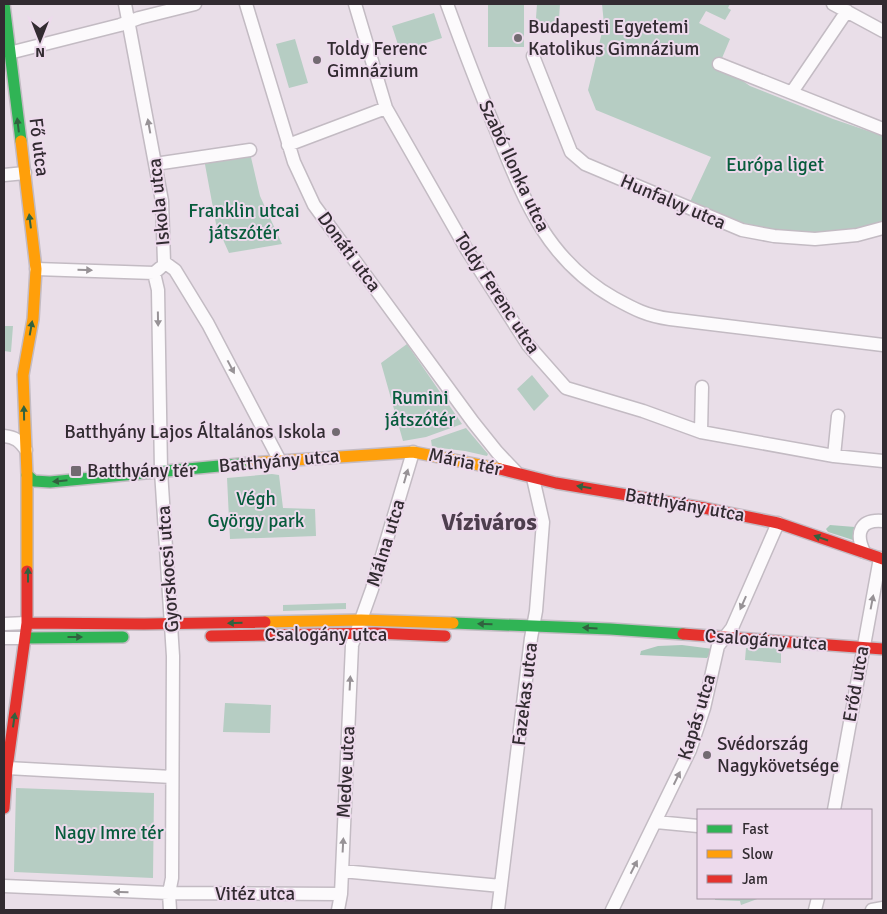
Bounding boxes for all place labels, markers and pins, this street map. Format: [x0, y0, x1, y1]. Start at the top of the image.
place label: Budapesti Egyetemi Katolikus Gimnázium [528, 15, 700, 61]
marker: Budapesti Egyetemi Katolikus Gimnázium [512, 32, 524, 44]
place label: Toldy Ferenc Gimnázium [327, 37, 428, 83]
marker: Toldy Ferenc Gimnázium [311, 54, 323, 66]
place label: Batthyány Lajos Általános Iskola [64, 420, 326, 444]
marker: Batthyány Lajos Általános Iskola [330, 426, 342, 438]
place label: Batthyány tér [87, 459, 196, 483]
marker: Batthyány tér [69, 464, 83, 478]
place label: Svédország Nagykövetsége [717, 732, 839, 778]
marker: Svédország Nagykövetsége [701, 749, 713, 761]

